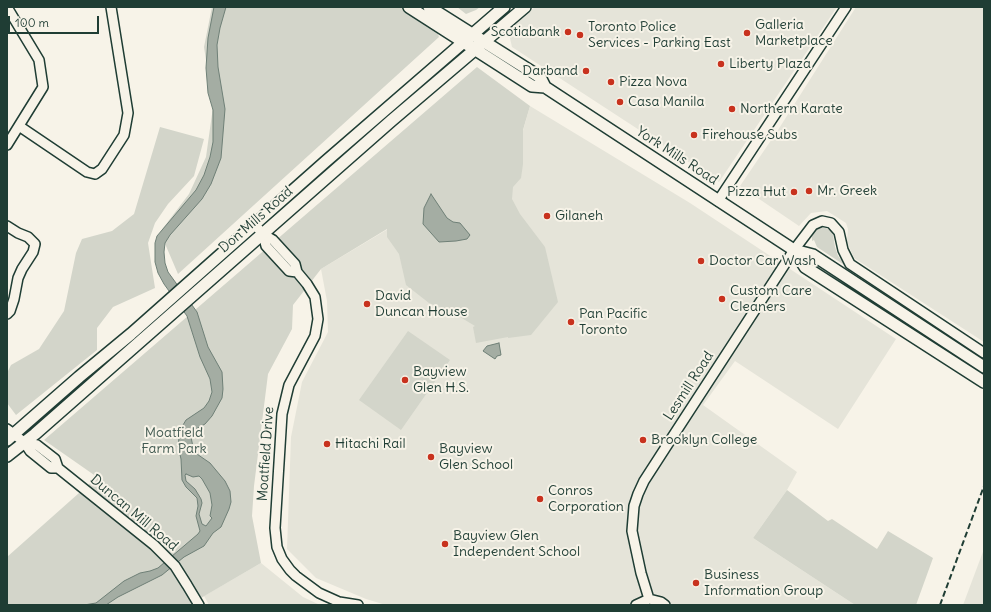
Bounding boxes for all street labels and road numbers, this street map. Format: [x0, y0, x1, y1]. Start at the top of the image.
street label: York Mills Road [633, 123, 721, 189]
street label: Don Mills Road [216, 183, 296, 257]
street label: Lesmill Road [660, 348, 718, 424]
street label: Moatfield Drive [254, 406, 278, 502]
street label: Duncan Mill Road [87, 471, 181, 555]

